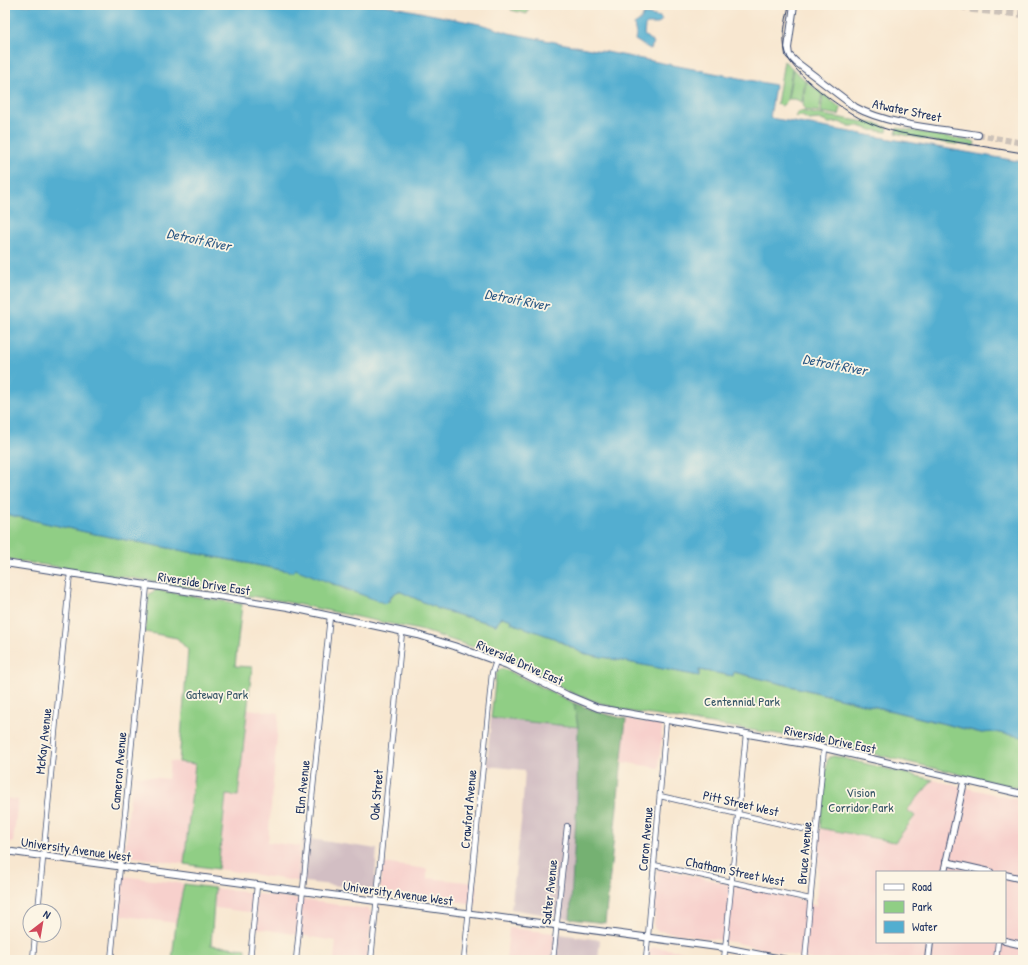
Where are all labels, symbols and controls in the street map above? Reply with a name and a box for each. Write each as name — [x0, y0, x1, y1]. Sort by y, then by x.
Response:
street label: Atwater Street — [871, 94, 944, 126]
water label: Detroit River — [165, 223, 234, 255]
water label: Detroit River — [483, 283, 552, 315]
water label: Detroit River — [801, 348, 870, 380]
street label: Riverside Drive East — [157, 567, 252, 599]
street label: Riverside Drive East — [474, 635, 567, 689]
park label: Gateway Park — [186, 685, 249, 703]
park label: Centennial Park — [704, 692, 780, 710]
street label: McKay Avenue — [31, 707, 55, 775]
street label: Riverside Drive East — [783, 721, 878, 758]
street label: Cameron Avenue — [106, 731, 130, 811]
street label: Elm Avenue — [290, 759, 314, 815]
street label: Oak Street — [365, 768, 387, 821]
street label: Crawford Avenue — [456, 769, 480, 849]
park label: Vision Corridor Park — [828, 783, 894, 816]
street label: Pitt Street West — [701, 786, 781, 821]
street label: Caron Avenue — [633, 806, 657, 872]
street label: Bruce Avenue — [792, 821, 816, 885]
street label: University Avenue West — [20, 832, 133, 866]
street label: Chatham Street West — [684, 852, 787, 890]
street label: Salter Avenue — [537, 859, 561, 925]
legend — [876, 871, 1006, 943]
street label: University Avenue West — [342, 876, 455, 910]
text: Road — [912, 878, 932, 895]
text: Park — [912, 898, 932, 915]
north arrow — [22, 903, 62, 943]
text: N — [41, 907, 53, 922]
text: Water — [912, 918, 938, 935]

